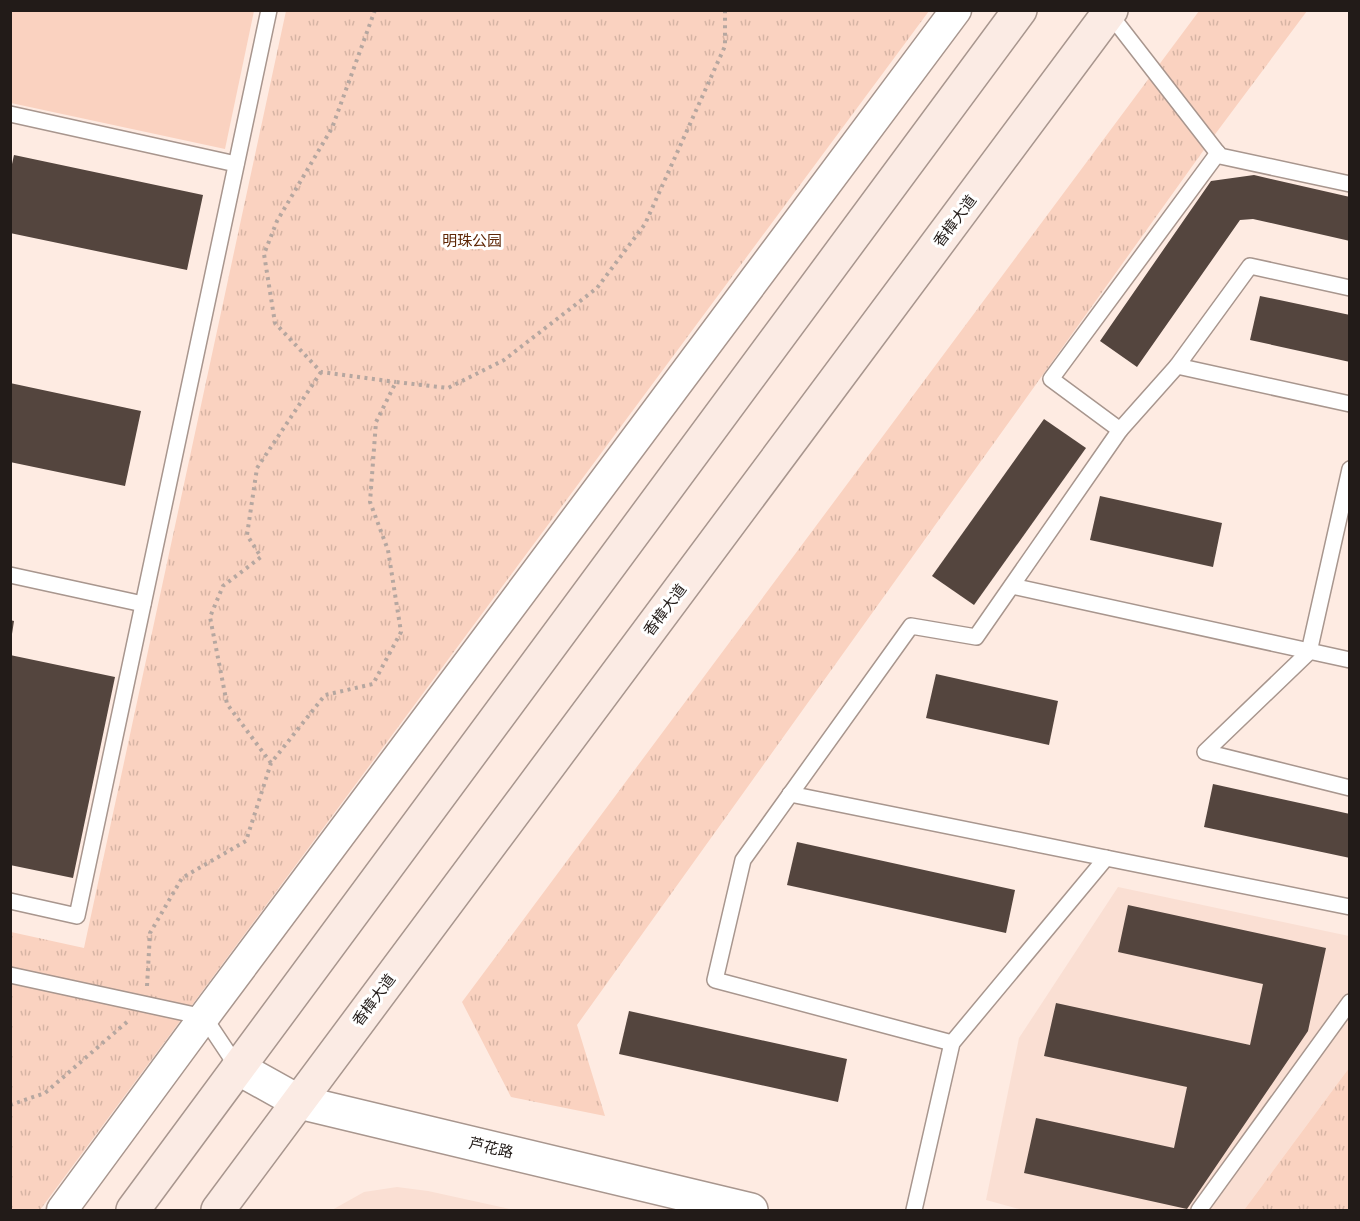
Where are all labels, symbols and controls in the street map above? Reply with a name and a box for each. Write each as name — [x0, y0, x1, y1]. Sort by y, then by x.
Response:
street label: 香樟大道 — [930, 192, 980, 250]
park label: 明珠公园 — [442, 232, 502, 250]
street label: 香樟大道 — [640, 581, 690, 639]
street label: 香樟大道 — [349, 971, 399, 1029]
street label: 芦花路 — [467, 1134, 515, 1162]

